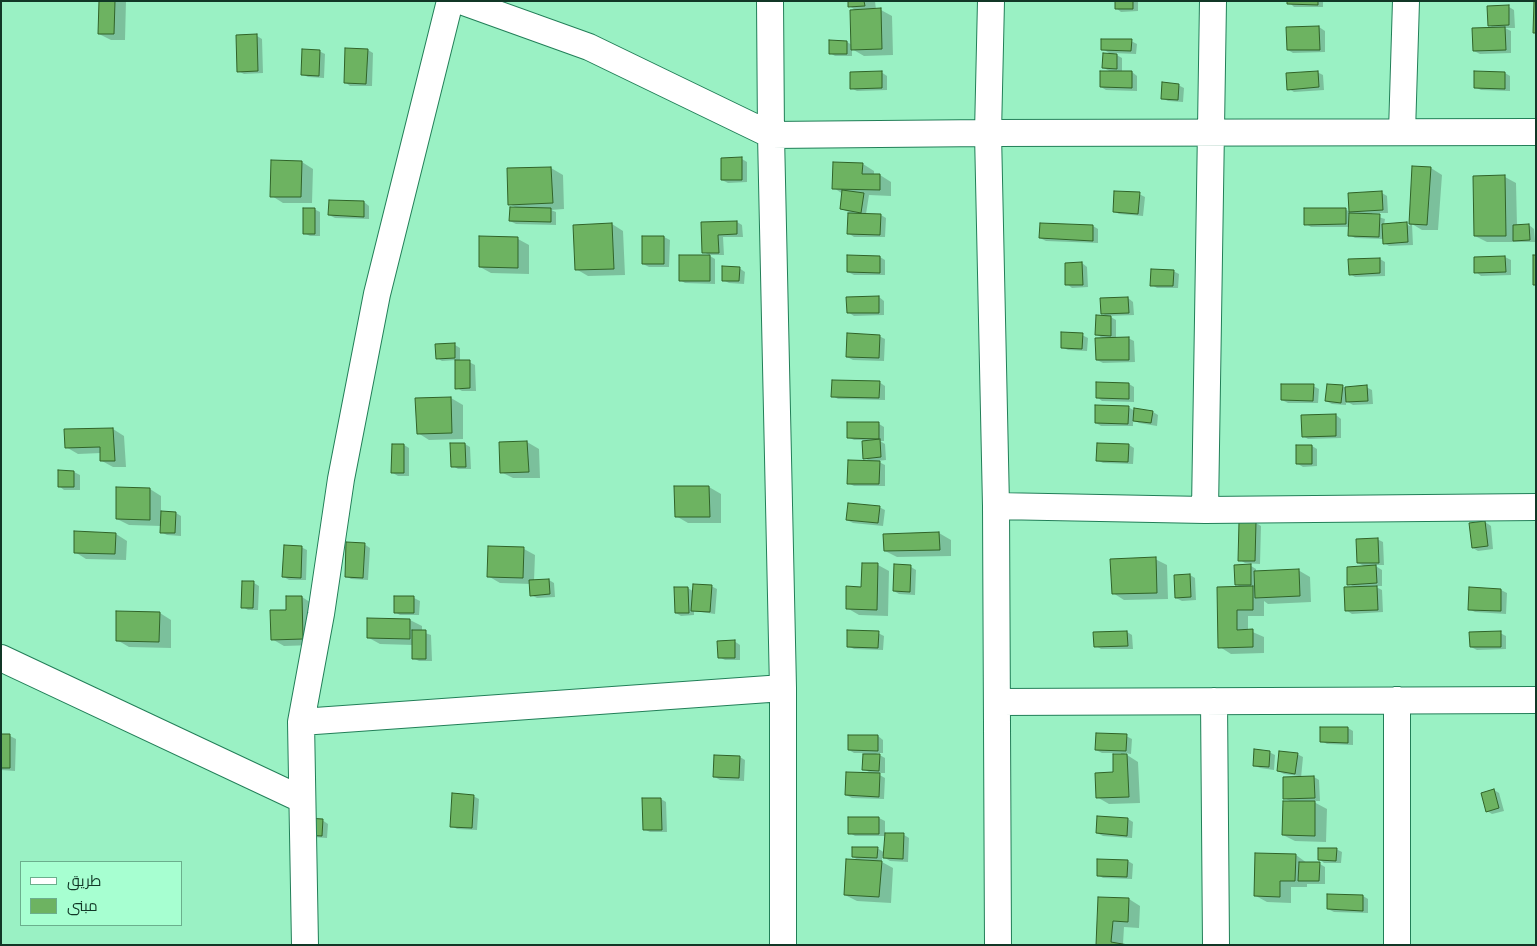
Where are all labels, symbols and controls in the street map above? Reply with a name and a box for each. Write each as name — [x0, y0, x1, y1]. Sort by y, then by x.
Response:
legend — [20, 861, 182, 926]
text: طريق — [67, 871, 101, 890]
text: مبنى — [67, 896, 98, 915]

